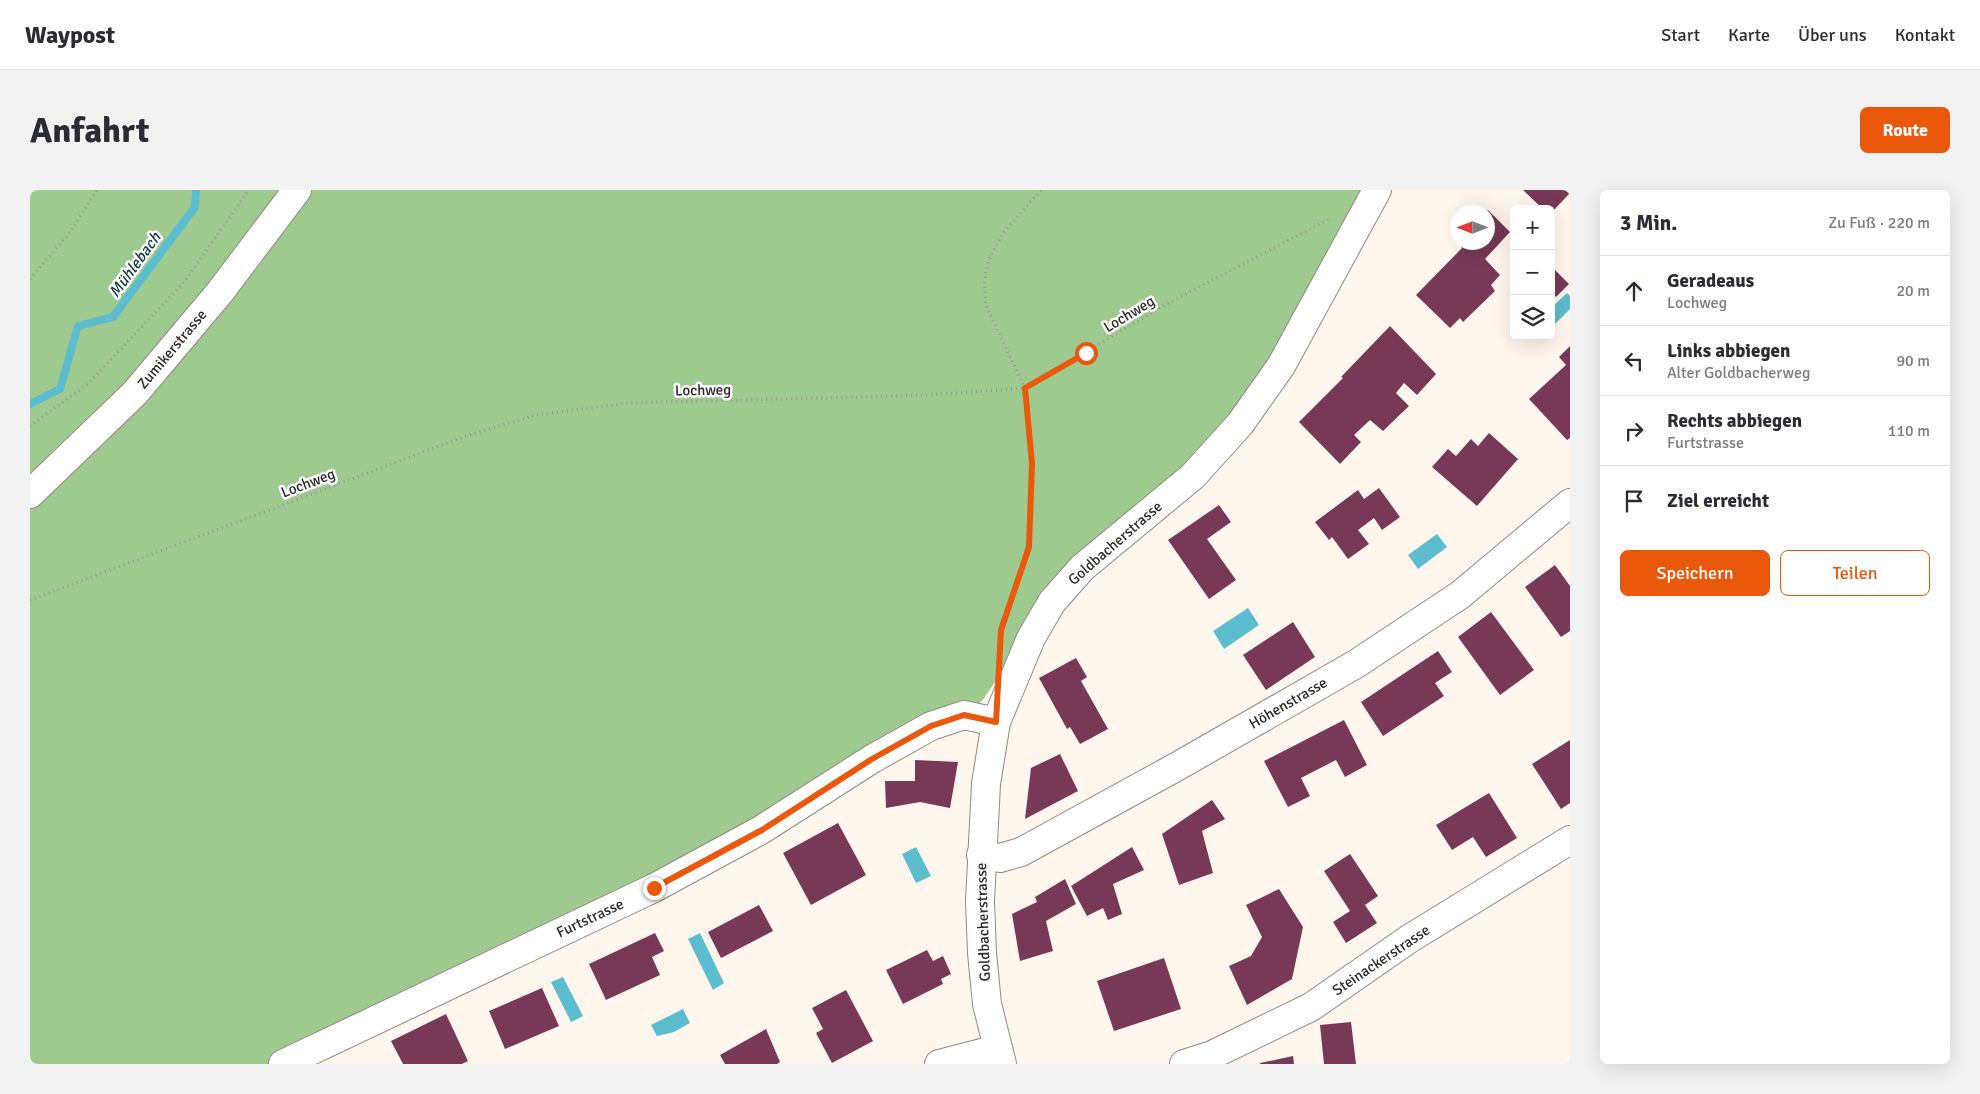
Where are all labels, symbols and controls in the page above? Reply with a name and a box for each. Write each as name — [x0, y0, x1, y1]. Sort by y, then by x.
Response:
text: Waypost — [25, 20, 115, 50]
text: Start — [1661, 24, 1700, 46]
text: Karte — [1728, 24, 1770, 46]
text: Über uns — [1798, 24, 1867, 46]
text: Kontakt — [1895, 24, 1955, 46]
button: Route — [1860, 107, 1950, 153]
text: Anfahrt — [30, 109, 149, 152]
north arrow — [1450, 205, 1495, 250]
map controls — [1510, 205, 1555, 340]
button: + — [1510, 205, 1555, 250]
text: 3 Min. — [1620, 210, 1677, 236]
text: Zu Fuß · 220 m — [1828, 213, 1930, 233]
water label: Mühlebach — [105, 227, 166, 301]
button: − — [1510, 250, 1555, 295]
text: Geradeaus — [1667, 269, 1754, 293]
icon: ahead — [1620, 277, 1648, 305]
text: 20 m — [1896, 281, 1930, 301]
street label: Lochweg — [1100, 292, 1158, 336]
text: Lochweg — [1667, 293, 1727, 313]
button: layers — [1510, 295, 1555, 340]
street label: Zumikerstrasse — [134, 306, 210, 392]
text: Links abbiegen — [1667, 339, 1790, 363]
route start — [1075, 342, 1098, 365]
icon: left — [1620, 347, 1648, 375]
text: 90 m — [1896, 351, 1930, 371]
text: Alter Goldbacherweg — [1667, 363, 1810, 383]
street label: Lochweg — [675, 381, 731, 399]
text: Rechts abbiegen — [1667, 409, 1802, 433]
icon: right — [1620, 417, 1648, 445]
text: 110 m — [1888, 421, 1930, 441]
text: Furtstrasse — [1667, 433, 1744, 453]
street label: Lochweg — [278, 464, 338, 501]
icon: arrive — [1620, 487, 1648, 515]
text: Ziel erreicht — [1667, 489, 1769, 513]
street label: Goldbacherstrasse — [1064, 497, 1166, 589]
button: Speichern — [1620, 550, 1770, 596]
button: Teilen — [1780, 550, 1930, 596]
street label: Höhenstrasse — [1246, 673, 1330, 733]
street label: Goldbacherstrasse — [972, 862, 994, 982]
route end — [643, 877, 666, 900]
street label: Furtstrasse — [553, 895, 627, 941]
street label: Steinackerstrasse — [1329, 921, 1433, 999]

